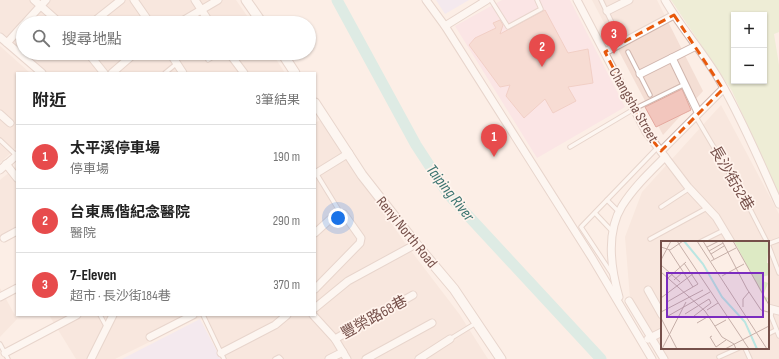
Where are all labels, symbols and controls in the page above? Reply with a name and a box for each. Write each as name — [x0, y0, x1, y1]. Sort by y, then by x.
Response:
map controls — [731, 12, 767, 84]
button: + — [731, 12, 767, 48]
search box — [16, 16, 316, 60]
pin: 3 — [601, 21, 627, 54]
icon: search — [30, 27, 52, 49]
text: 搜尋地點 — [62, 30, 122, 49]
pin: 2 — [529, 34, 555, 67]
button: − — [731, 48, 767, 84]
street label: Changsha Street — [604, 64, 663, 147]
text: 附近 — [32, 91, 66, 111]
text: 3筆結果 — [256, 92, 300, 108]
pin: 1 — [481, 124, 507, 157]
text: 太平溪停車場 — [70, 139, 160, 158]
street label: 長沙街52巷 — [705, 142, 758, 214]
text: 1 — [42, 149, 48, 165]
text: 190 m — [273, 149, 300, 165]
text: 停車場 — [70, 161, 109, 177]
water label: Taiping River — [422, 161, 478, 225]
street label: Renyi North Road — [372, 193, 441, 272]
text: 台東馬偕紀念醫院 — [70, 203, 190, 222]
your location — [328, 208, 348, 228]
text: 2 — [42, 213, 48, 229]
text: 290 m — [273, 213, 300, 229]
text: 醫院 — [70, 225, 96, 241]
inset map — [661, 241, 769, 349]
text: 7-Eleven — [70, 266, 117, 285]
text: 3 — [42, 277, 48, 293]
text: 370 m — [273, 277, 300, 293]
text: 超市 · 長沙街184巷 — [70, 288, 171, 304]
street label: 豐榮路68巷 — [338, 291, 411, 343]

